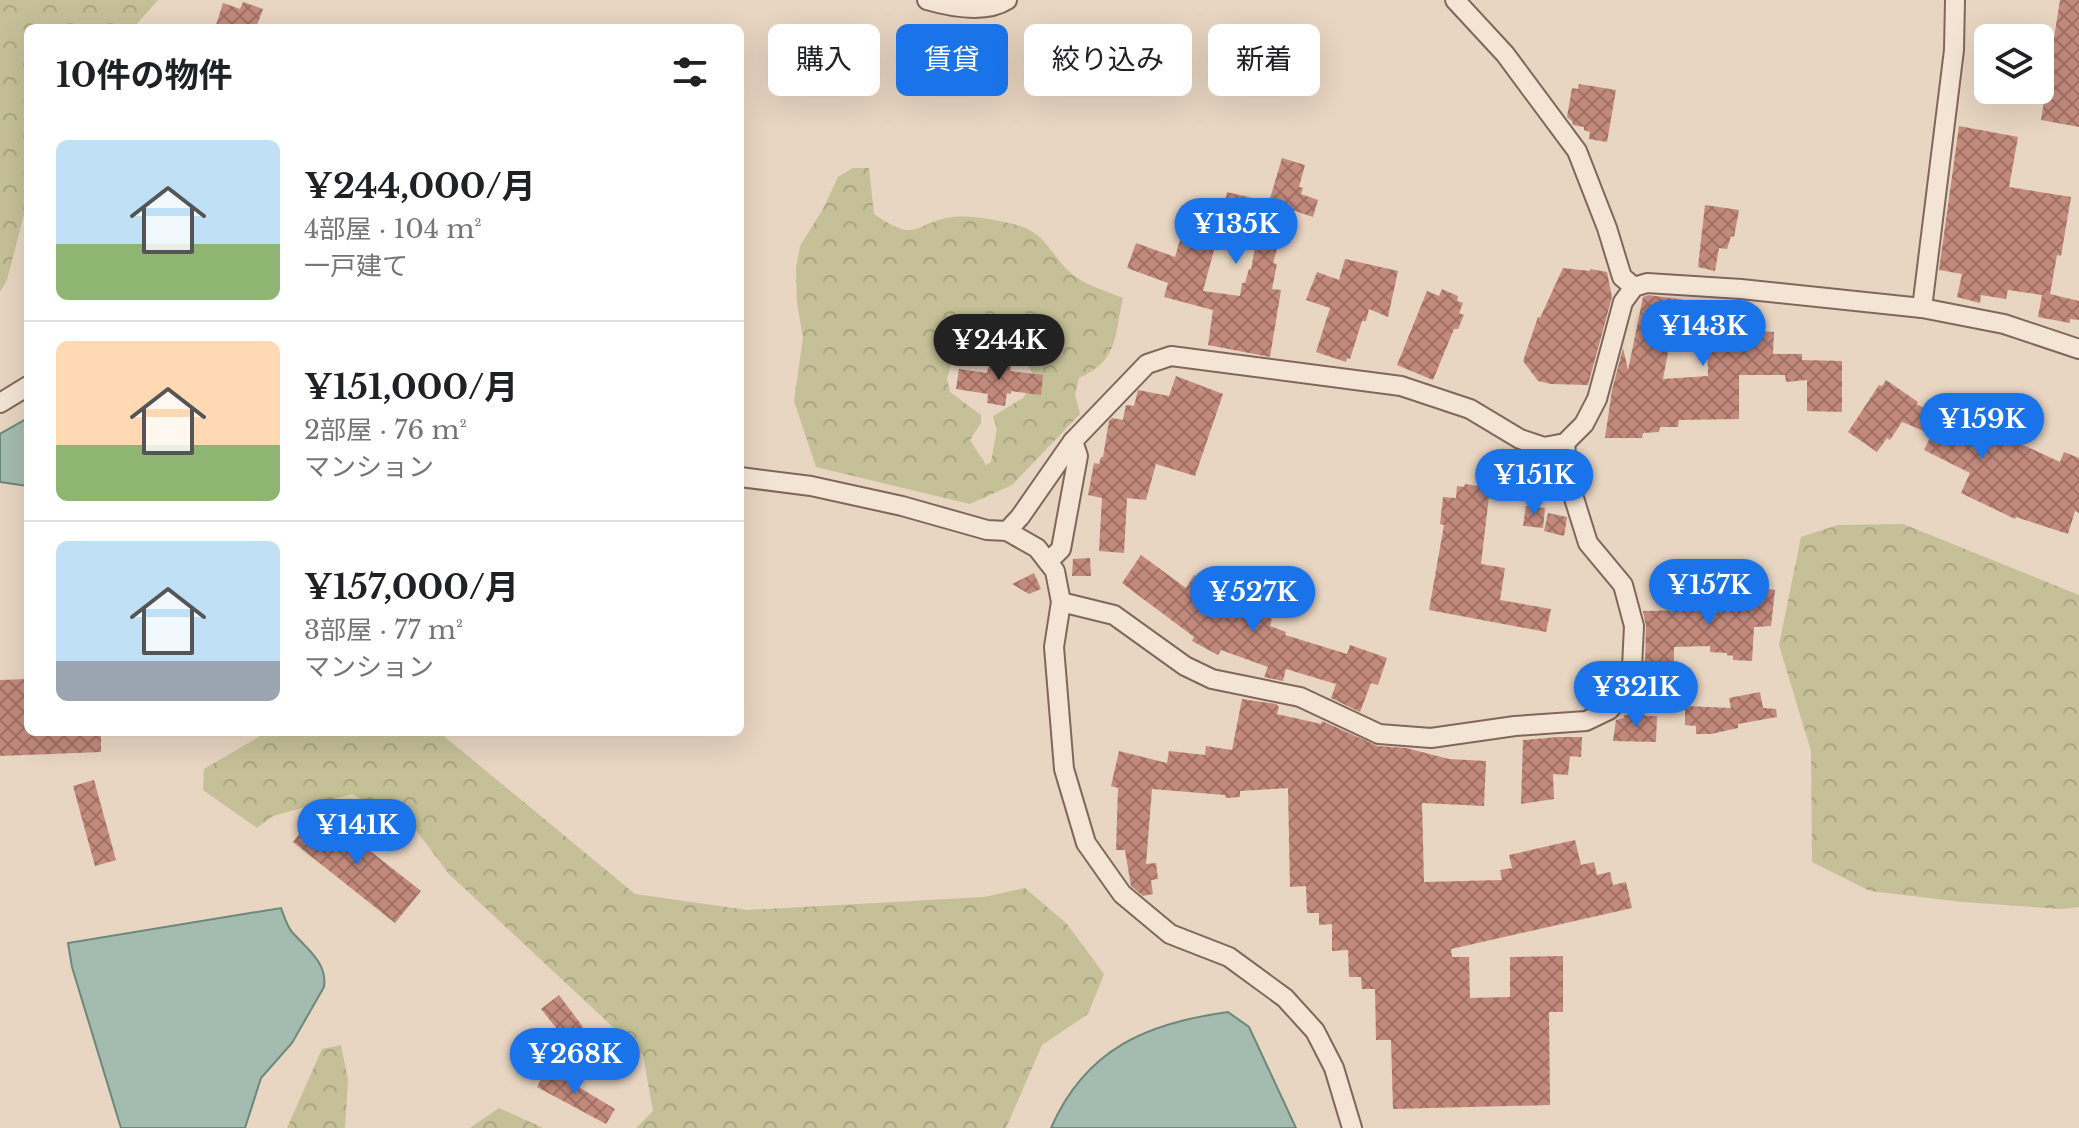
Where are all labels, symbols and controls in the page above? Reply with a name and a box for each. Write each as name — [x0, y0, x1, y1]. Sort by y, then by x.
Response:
chip: 購入 — [768, 24, 880, 96]
chip: 賃貸 — [896, 24, 1008, 96]
chip: 絞り込み — [1024, 24, 1192, 96]
chip: 新着 — [1208, 24, 1320, 96]
map controls — [1974, 24, 2054, 104]
button: layers — [1974, 24, 2054, 104]
icon: filters — [668, 50, 712, 94]
text: 10件の物件 — [56, 54, 233, 96]
text: ¥244,000/月 — [304, 165, 536, 207]
icon: home — [120, 172, 216, 268]
pin: ¥135K — [1180, 198, 1292, 266]
text: ¥135K — [1193, 208, 1279, 240]
text: 4部屋 · 104 m² — [304, 213, 482, 245]
text: 一戸建て — [304, 250, 408, 282]
pin: ¥143K — [1647, 300, 1759, 368]
text: ¥143K — [1659, 310, 1747, 342]
pin: ¥244K — [943, 314, 1055, 382]
text: ¥244K — [952, 324, 1046, 356]
text: ¥151,000/月 — [304, 366, 518, 408]
icon: home — [120, 373, 216, 469]
pin: ¥159K — [1926, 393, 2038, 461]
text: ¥159K — [1938, 403, 2026, 435]
text: 2部屋 · 76 m² — [304, 414, 467, 446]
pin: ¥151K — [1478, 449, 1590, 517]
text: マンション — [304, 451, 434, 483]
text: ¥151K — [1493, 459, 1575, 491]
pin: ¥157K — [1653, 559, 1765, 627]
text: ¥157,000/月 — [304, 566, 519, 608]
pin: ¥527K — [1197, 566, 1309, 634]
text: ¥157K — [1667, 569, 1751, 601]
icon: home — [120, 573, 216, 669]
text: ¥527K — [1208, 576, 1298, 608]
text: 3部屋 · 77 m² — [304, 614, 463, 646]
text: マンション — [304, 651, 434, 683]
pin: ¥321K — [1580, 661, 1692, 729]
text: ¥321K — [1592, 671, 1680, 703]
pin: ¥141K — [301, 799, 413, 867]
text: ¥141K — [315, 809, 399, 841]
pin: ¥268K — [519, 1028, 631, 1096]
text: ¥268K — [528, 1038, 622, 1070]

